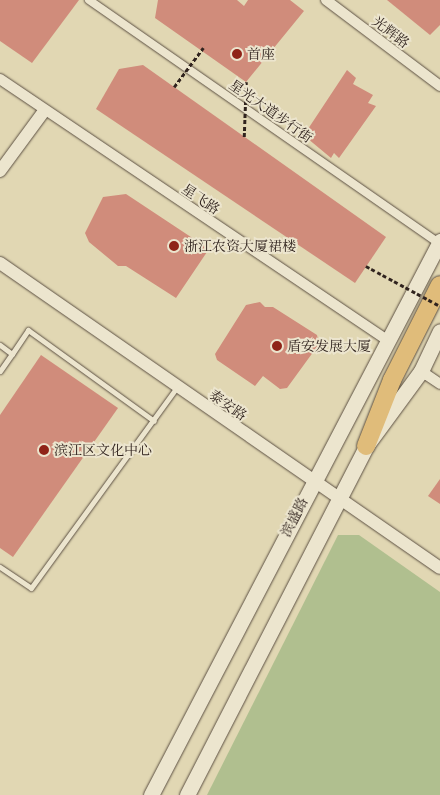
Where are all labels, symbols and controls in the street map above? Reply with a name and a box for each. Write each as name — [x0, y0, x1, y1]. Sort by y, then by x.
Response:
street label: 光辉路 — [369, 13, 413, 51]
place label: 首座 — [247, 46, 275, 62]
marker: 首座 — [231, 48, 243, 60]
street label: 星光大道步行街 — [226, 76, 316, 146]
street label: 星飞路 — [179, 180, 223, 218]
place label: 浙江农资大厦裙楼 — [184, 238, 296, 254]
marker: 浙江农资大厦裙楼 — [168, 240, 180, 252]
place label: 盾安发展大厦 — [287, 338, 371, 354]
marker: 盾安发展大厦 — [271, 340, 283, 352]
street label: 泰安路 — [206, 386, 250, 424]
place label: 滨江区文化中心 — [54, 442, 152, 458]
marker: 滨江区文化中心 — [38, 444, 50, 456]
street label: 滨盛路 — [277, 494, 311, 540]

